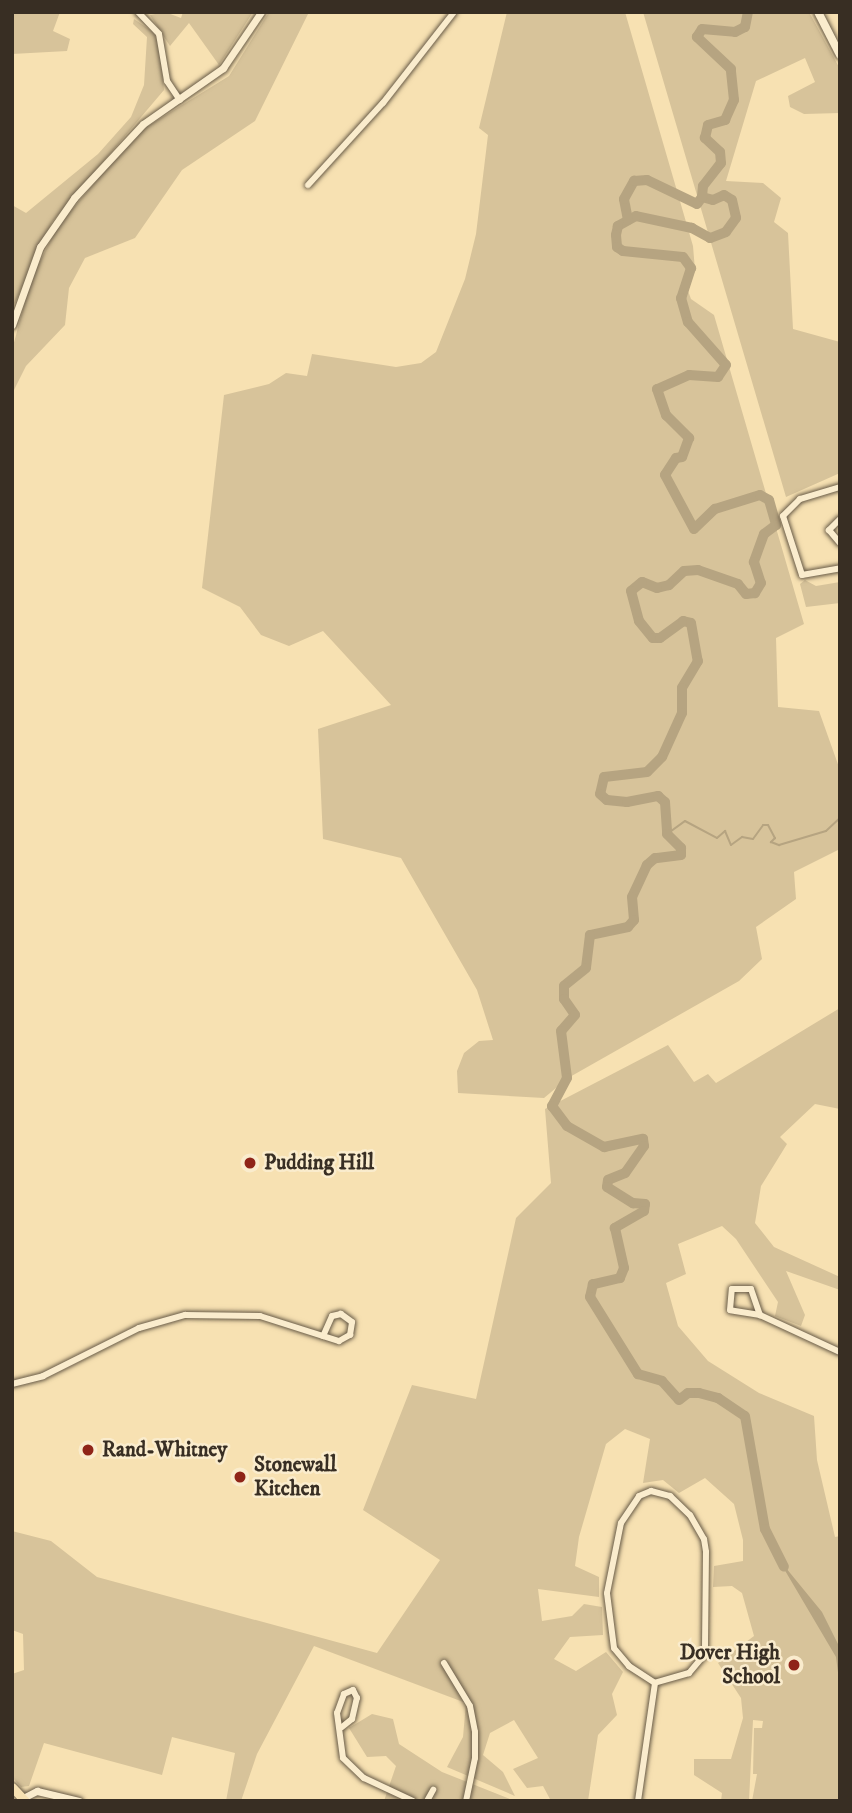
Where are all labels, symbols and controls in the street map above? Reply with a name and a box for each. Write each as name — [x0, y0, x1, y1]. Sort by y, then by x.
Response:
place label: Pudding Hill — [264, 1150, 374, 1176]
marker: Pudding Hill — [242, 1155, 258, 1171]
place label: Rand-Whitney — [102, 1437, 227, 1463]
marker: Rand-Whitney — [80, 1442, 96, 1458]
place label: Stonewall Kitchen — [254, 1452, 336, 1502]
marker: Stonewall Kitchen — [232, 1469, 248, 1485]
place label: Dover High School — [680, 1640, 780, 1690]
marker: Dover High School — [786, 1657, 802, 1673]

